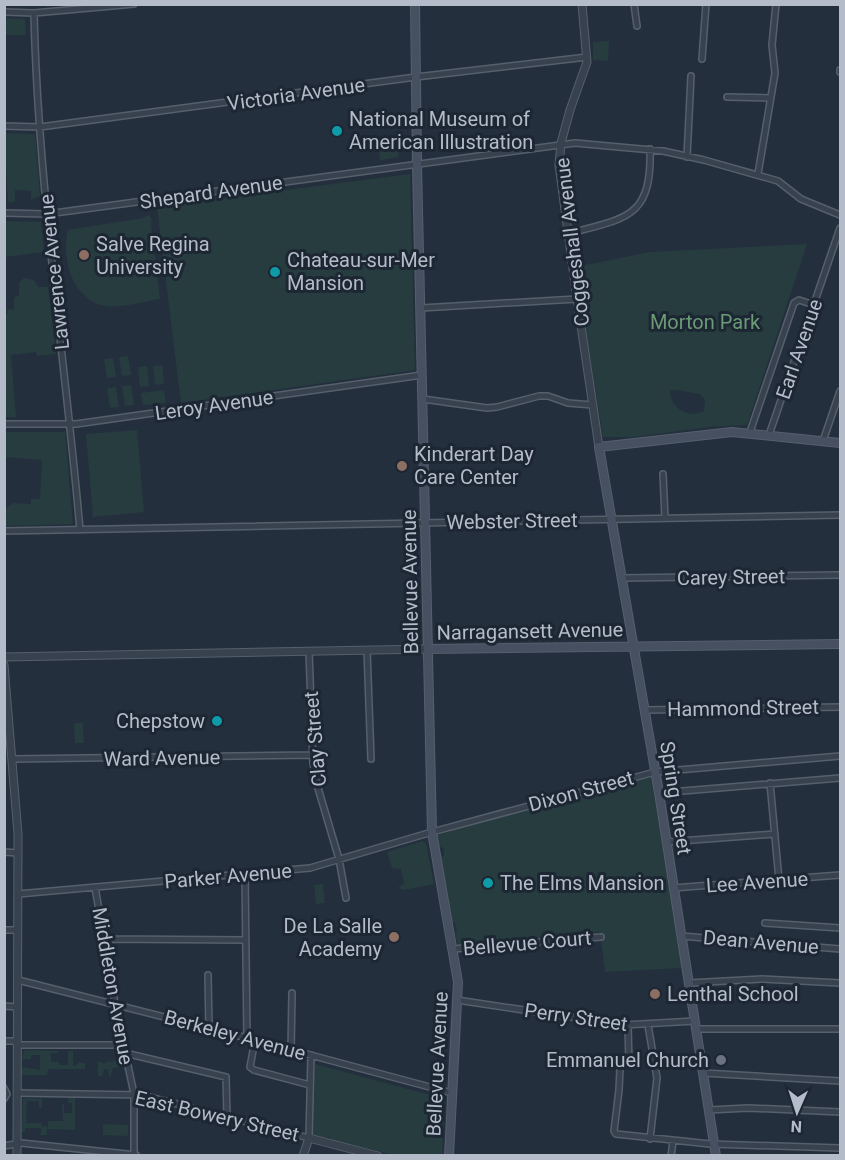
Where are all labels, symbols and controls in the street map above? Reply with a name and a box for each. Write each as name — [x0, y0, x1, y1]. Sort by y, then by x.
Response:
street label: Victoria Avenue — [226, 72, 366, 116]
place label: National Museum of American Illustration — [349, 107, 533, 154]
marker: National Museum of American Illustration — [330, 124, 344, 138]
street label: Coggeshall Avenue — [550, 156, 594, 328]
street label: Shepard Avenue — [138, 170, 284, 214]
street label: Lawrence Avenue — [34, 193, 74, 351]
place label: Salve Regina University — [96, 232, 210, 279]
marker: Salve Regina University — [77, 248, 91, 262]
place label: Chateau-sur-Mer Mansion — [287, 248, 435, 295]
marker: Chateau-sur-Mer Mansion — [268, 265, 282, 279]
street label: Earl Avenue — [771, 296, 827, 402]
park label: Morton Park — [650, 310, 761, 334]
street label: Leroy Avenue — [153, 385, 275, 425]
place label: Kinderart Day Care Center — [414, 442, 534, 489]
marker: Kinderart Day Care Center — [395, 459, 409, 473]
street label: Webster Street — [446, 508, 578, 534]
street label: Bellevue Avenue — [397, 509, 423, 655]
street label: Carey Street — [677, 564, 785, 590]
street label: Narragansett Avenue — [436, 617, 624, 645]
street label: Clay Street — [299, 690, 331, 788]
street label: Hammond Street — [667, 695, 819, 721]
place label: Chepstow — [116, 709, 205, 733]
marker: Chepstow — [210, 714, 224, 728]
street label: Spring Street — [655, 739, 697, 857]
street label: Ward Avenue — [104, 745, 220, 771]
street label: Dixon Street — [526, 765, 636, 817]
street label: Parker Avenue — [163, 858, 293, 894]
street label: Lee Avenue — [705, 866, 809, 898]
place label: The Elms Mansion — [500, 871, 665, 895]
marker: The Elms Mansion — [481, 876, 495, 890]
street label: Middleton Avenue — [87, 905, 139, 1067]
place label: De La Salle Academy — [284, 914, 383, 961]
street label: Bellevue Court — [462, 925, 592, 961]
street label: Dean Avenue — [702, 925, 820, 959]
marker: De La Salle Academy — [387, 930, 401, 944]
place label: Lenthal School — [667, 982, 799, 1006]
marker: Lenthal School — [648, 987, 662, 1001]
street label: Bellevue Avenue — [421, 991, 453, 1137]
street label: Perry Street — [523, 998, 629, 1036]
street label: Berkeley Avenue — [162, 1005, 308, 1065]
place label: Emmanuel Church — [546, 1048, 709, 1072]
marker: Emmanuel Church — [714, 1053, 728, 1067]
north arrow — [767, 1082, 827, 1142]
street label: East Bowery Street — [133, 1085, 301, 1147]
text: N — [790, 1117, 802, 1136]

